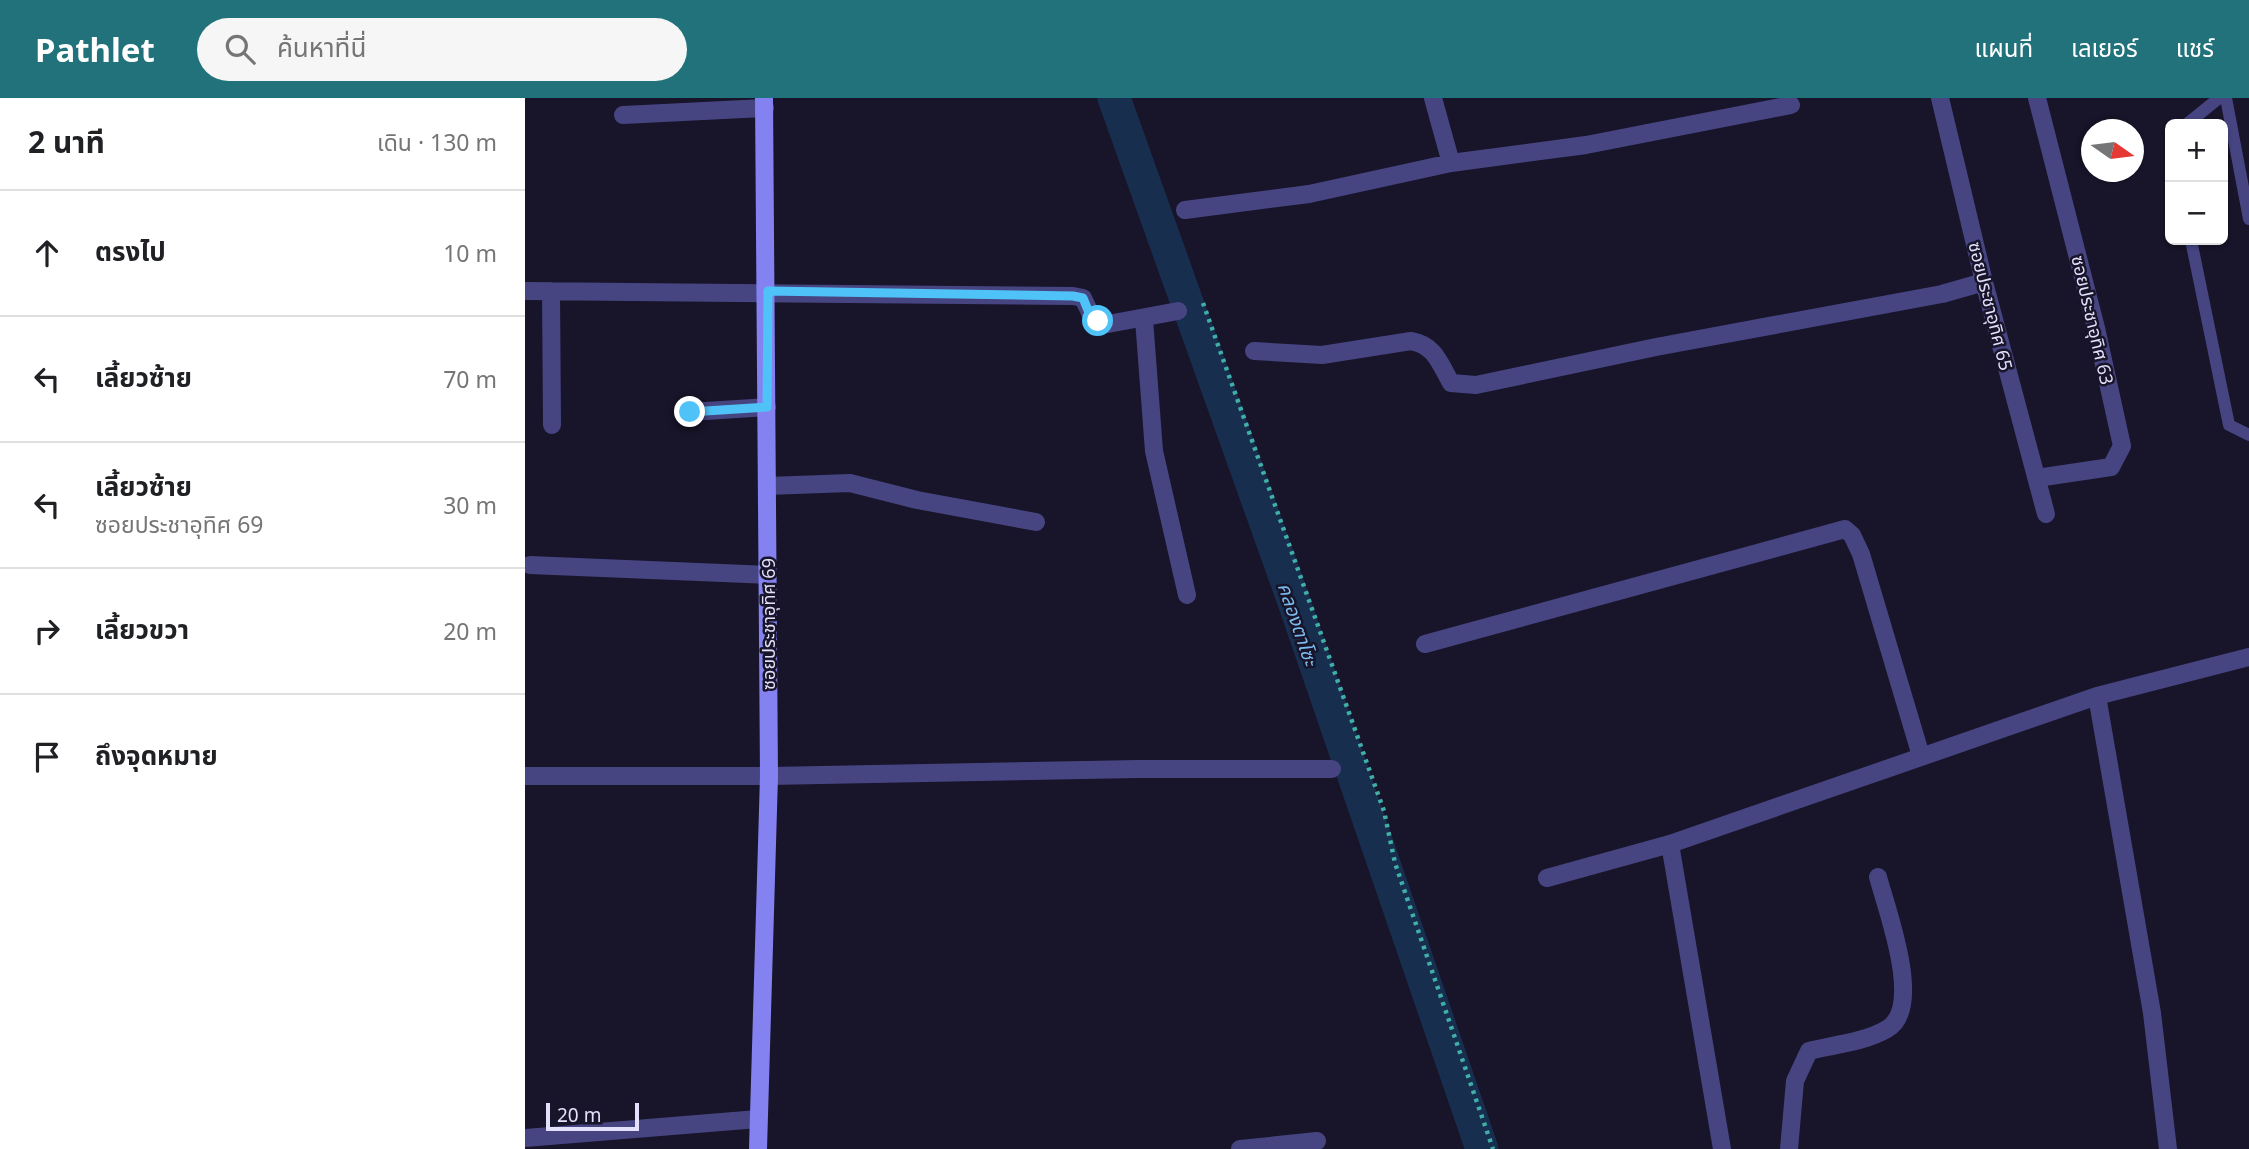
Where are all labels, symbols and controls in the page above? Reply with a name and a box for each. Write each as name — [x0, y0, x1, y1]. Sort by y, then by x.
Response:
search box — [197, 18, 687, 81]
text: Pathlet — [35, 27, 155, 72]
text: ค้นหาที่นี่ — [277, 29, 366, 65]
icon: search — [221, 30, 259, 68]
text: แผนที่ — [1975, 31, 2033, 64]
text: เลเยอร์ — [2071, 31, 2138, 64]
text: แชร์ — [2176, 31, 2214, 64]
north arrow — [2081, 119, 2144, 182]
map controls — [2165, 119, 2228, 245]
button: + — [2165, 119, 2228, 182]
text: 2 นาที — [28, 121, 105, 162]
text: เดิน · 130 m — [377, 126, 497, 158]
button: − — [2165, 182, 2228, 245]
text: ตรงไป — [95, 233, 166, 269]
icon: ahead — [28, 234, 66, 272]
text: 10 m — [443, 237, 497, 269]
street label: ซอยประชาอุทิศ 65 — [1963, 239, 2019, 373]
street label: ซอยประชาอุทิศ 63 — [2066, 253, 2120, 387]
route start — [1082, 305, 1113, 336]
text: เลี้ยวซ้าย — [95, 359, 192, 395]
icon: left — [28, 360, 66, 398]
text: 70 m — [443, 363, 497, 395]
route end — [674, 396, 705, 427]
text: เลี้ยวซ้าย — [95, 468, 192, 504]
icon: left — [28, 486, 66, 524]
text: 30 m — [443, 489, 497, 521]
text: ซอยประชาอุทิศ 69 — [95, 508, 264, 540]
street label: ซอยประชาอุทิศ 69 — [756, 558, 780, 690]
water label: คลองตาโซะ — [1272, 579, 1325, 670]
text: เลี้ยวขวา — [95, 611, 189, 647]
icon: right — [28, 612, 66, 650]
text: 20 m — [443, 615, 497, 647]
text: ถึงจุดหมาย — [95, 737, 218, 773]
icon: arrive — [28, 738, 66, 776]
scale bar — [546, 1100, 639, 1132]
text: 20 m — [557, 1102, 601, 1128]

